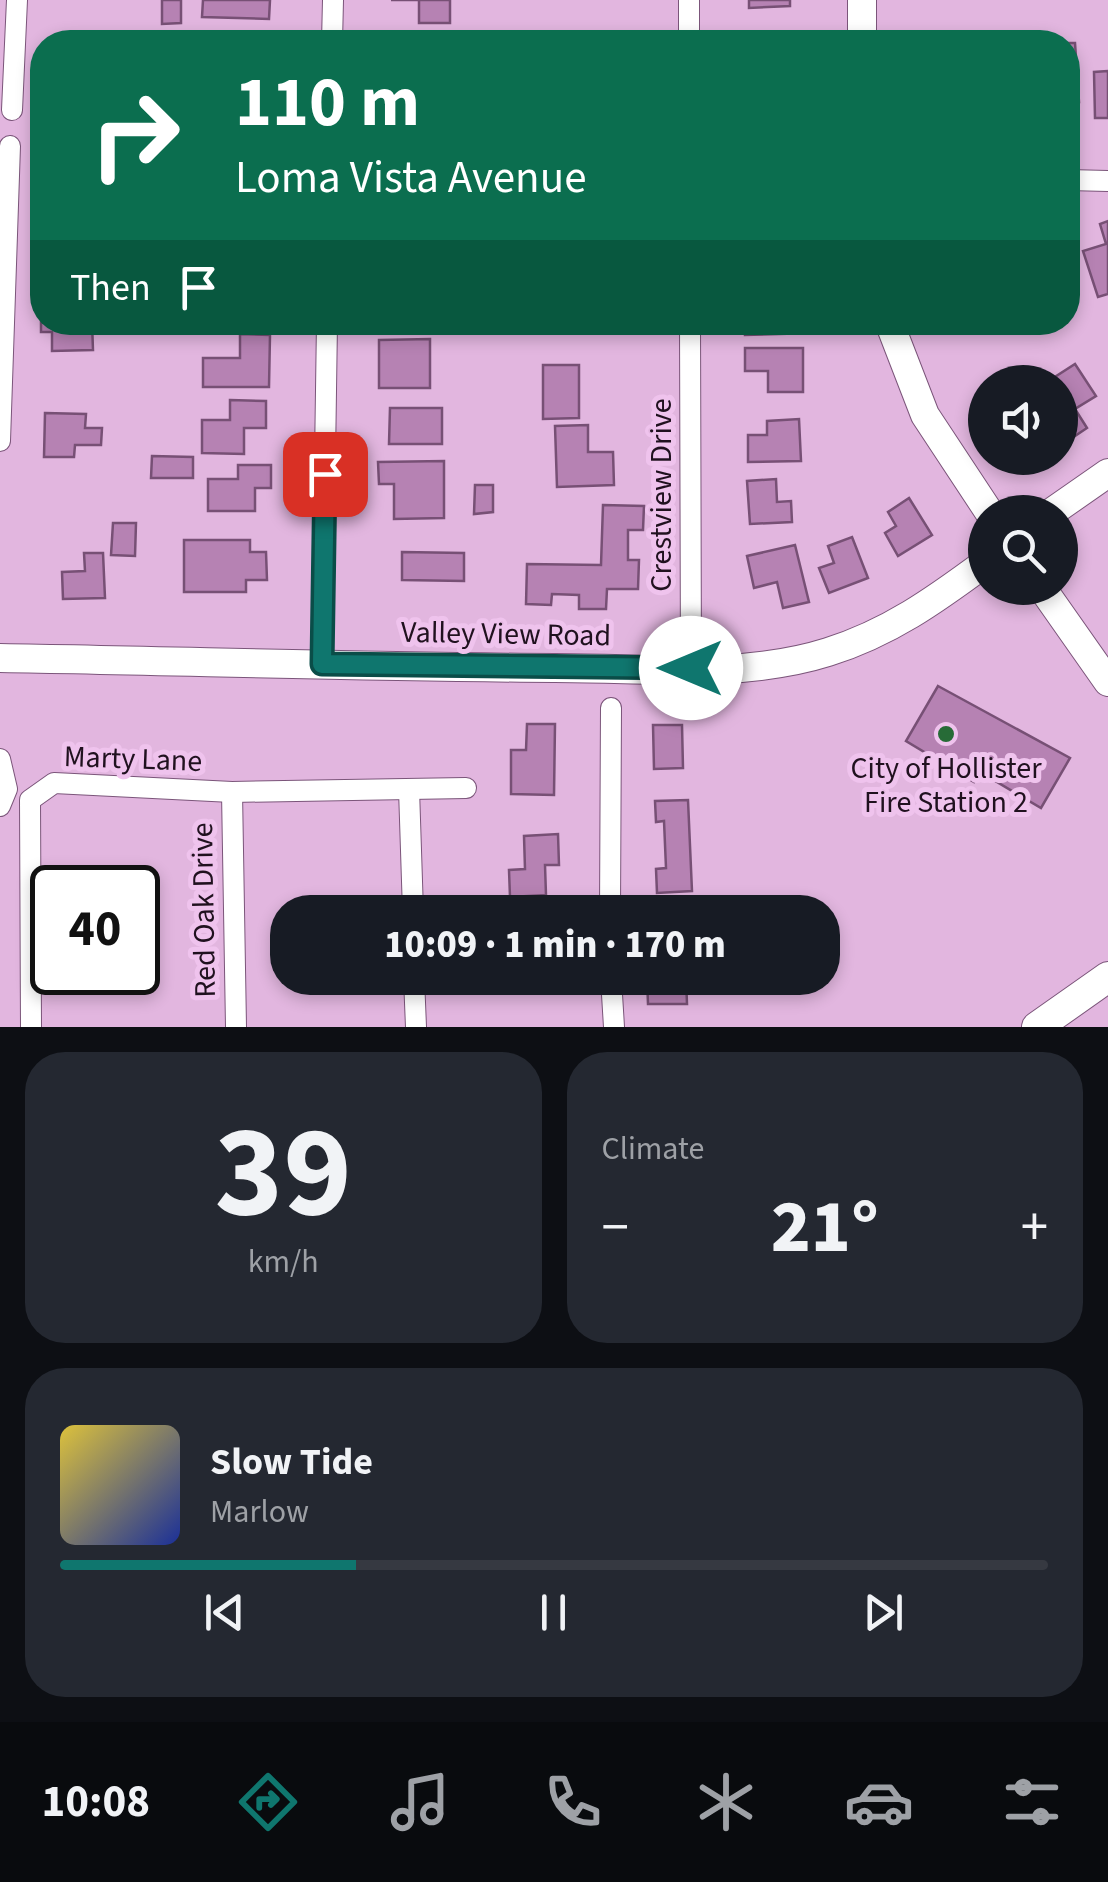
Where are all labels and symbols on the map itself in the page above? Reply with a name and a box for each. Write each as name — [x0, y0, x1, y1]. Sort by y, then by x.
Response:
street label: Crestview Drive — [640, 398, 683, 592]
pin — [283, 432, 368, 517]
street label: Valley View Road — [401, 611, 611, 657]
position arrow — [639, 616, 743, 720]
marker: City of Hollister Fire Station 2 — [935, 723, 957, 745]
street label: Marty Lane — [63, 735, 203, 783]
place label: City of Hollister Fire Station 2 — [850, 747, 1042, 824]
street label: Red Oak Drive — [181, 822, 227, 998]
speed limit sign: 40 — [30, 865, 160, 995]

